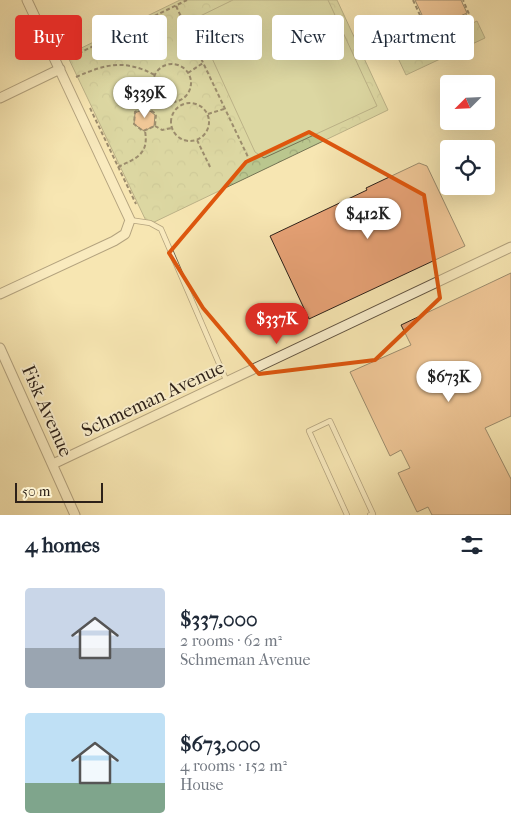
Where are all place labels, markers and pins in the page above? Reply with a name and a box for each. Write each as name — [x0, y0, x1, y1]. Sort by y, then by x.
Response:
pin: $339K — [110, 76, 180, 119]
pin: $412K — [333, 198, 403, 240]
pin: $337K — [242, 302, 312, 345]
pin: $673K — [414, 360, 484, 403]

